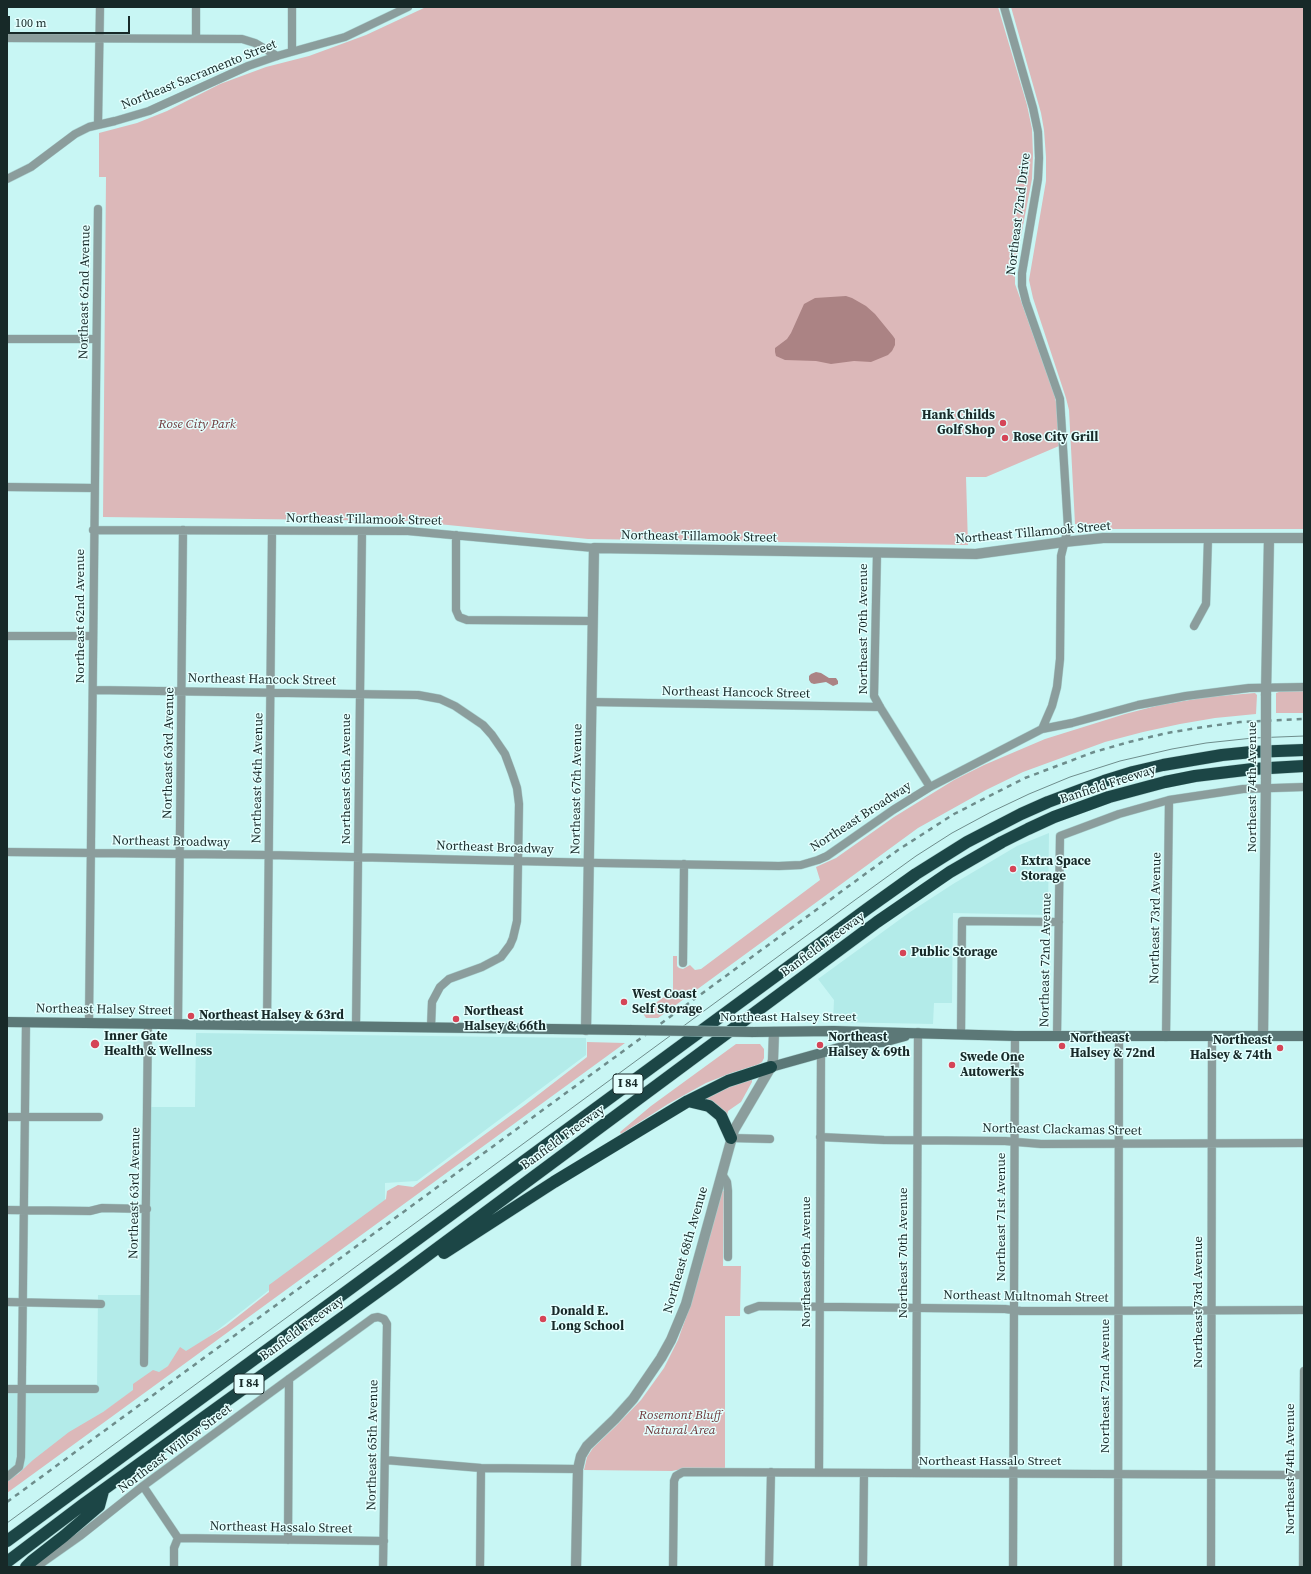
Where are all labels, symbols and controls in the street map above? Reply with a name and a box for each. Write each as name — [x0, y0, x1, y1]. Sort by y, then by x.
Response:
scale bar — [10, 8, 132, 34]
text: 100 m — [15, 15, 47, 31]
street label: Northeast Sacramento Street — [119, 37, 279, 113]
street label: Northeast 72nd Drive — [1004, 152, 1034, 276]
street label: Northeast 62nd Avenue — [76, 225, 94, 359]
place label: Hank Childs Golf Shop — [922, 408, 995, 439]
park label: Rose City Park — [158, 417, 236, 433]
marker: Hank Childs Golf Shop — [998, 418, 1008, 428]
place label: Rose City Grill — [1013, 430, 1098, 446]
marker: Rose City Grill — [1000, 433, 1010, 443]
street label: Northeast Tillamook Street — [286, 511, 442, 529]
street label: Northeast Tillamook Street — [955, 518, 1111, 548]
street label: Northeast Tillamook Street — [621, 528, 777, 546]
street label: Northeast 62nd Avenue — [73, 549, 89, 683]
street label: Northeast 70th Avenue — [856, 563, 872, 695]
street label: Northeast Hancock Street — [188, 671, 336, 689]
street label: Northeast Hancock Street — [662, 684, 810, 702]
street label: Northeast 63rd Avenue — [160, 687, 178, 819]
street label: Northeast 64th Avenue — [249, 712, 267, 844]
street label: Northeast 65th Avenue — [339, 713, 355, 845]
street label: Northeast 74th Avenue — [1245, 721, 1261, 853]
street label: Northeast 67th Avenue — [568, 723, 586, 855]
street label: Banfield Freeway — [1058, 762, 1158, 808]
street label: Northeast Broadway — [807, 778, 915, 856]
street label: Northeast Broadway — [112, 833, 230, 851]
street label: Northeast Broadway — [436, 838, 554, 858]
street label: Northeast 73rd Avenue — [1147, 852, 1165, 984]
place label: Extra Space Storage — [1021, 854, 1091, 885]
marker: Extra Space Storage — [1008, 864, 1018, 874]
street label: Northeast 72nd Avenue — [1037, 893, 1055, 1027]
street label: Banfield Freeway — [778, 909, 868, 981]
place label: Public Storage — [911, 945, 998, 961]
marker: Public Storage — [898, 948, 908, 958]
place label: West Coast Self Storage — [632, 987, 702, 1018]
marker: West Coast Self Storage — [619, 997, 629, 1007]
street label: Northeast Halsey Street — [36, 1001, 172, 1019]
place label: Northeast Halsey & 66th — [464, 1004, 546, 1035]
place label: Northeast Halsey & 63rd — [199, 1008, 344, 1024]
street label: Northeast Halsey Street — [720, 1010, 856, 1026]
marker: Northeast Halsey & 63rd — [186, 1011, 196, 1021]
marker: Northeast Halsey & 66th — [451, 1014, 461, 1024]
place label: Inner Gate Health & Wellness — [104, 1029, 212, 1060]
place label: Northeast Halsey & 69th — [828, 1030, 910, 1061]
place label: Northeast Halsey & 72nd — [1070, 1031, 1155, 1062]
place label: Northeast Halsey & 74th — [1190, 1033, 1272, 1064]
marker: Inner Gate Health & Wellness — [89, 1038, 101, 1050]
marker: Northeast Halsey & 69th — [815, 1040, 825, 1050]
marker: Northeast Halsey & 72nd — [1057, 1041, 1067, 1051]
marker: Northeast Halsey & 74th — [1275, 1043, 1285, 1053]
place label: Swede One Autowerks — [960, 1050, 1025, 1081]
marker: Swede One Autowerks — [947, 1060, 957, 1070]
road number: I 84 — [613, 1074, 643, 1094]
street label: Banfield Freeway — [518, 1102, 608, 1174]
street label: Northeast Clackamas Street — [982, 1121, 1142, 1139]
street label: Northeast 63rd Avenue — [126, 1127, 144, 1259]
street label: Northeast 71st Avenue — [994, 1153, 1010, 1281]
street label: Northeast 68th Avenue — [660, 1185, 712, 1315]
street label: Northeast 70th Avenue — [896, 1187, 912, 1319]
street label: Northeast 69th Avenue — [799, 1196, 815, 1328]
street label: Northeast 73rd Avenue — [1191, 1236, 1207, 1368]
street label: Northeast Multnomah Street — [943, 1288, 1109, 1306]
street label: Banfield Freeway — [257, 1293, 347, 1365]
place label: Donald E. Long School — [551, 1304, 624, 1335]
marker: Donald E. Long School — [538, 1314, 548, 1324]
street label: Northeast 72nd Avenue — [1098, 1319, 1114, 1453]
road number: I 84 — [234, 1374, 264, 1394]
street label: Northeast 65th Avenue — [364, 1379, 382, 1511]
street label: Northeast Willow Street — [115, 1401, 235, 1497]
street label: Northeast 74th Avenue — [1283, 1403, 1299, 1535]
park label: Rosemont Bluff Natural Area — [639, 1408, 721, 1439]
street label: Northeast Hassalo Street — [919, 1454, 1061, 1470]
street label: Northeast Hassalo Street — [210, 1519, 352, 1537]

